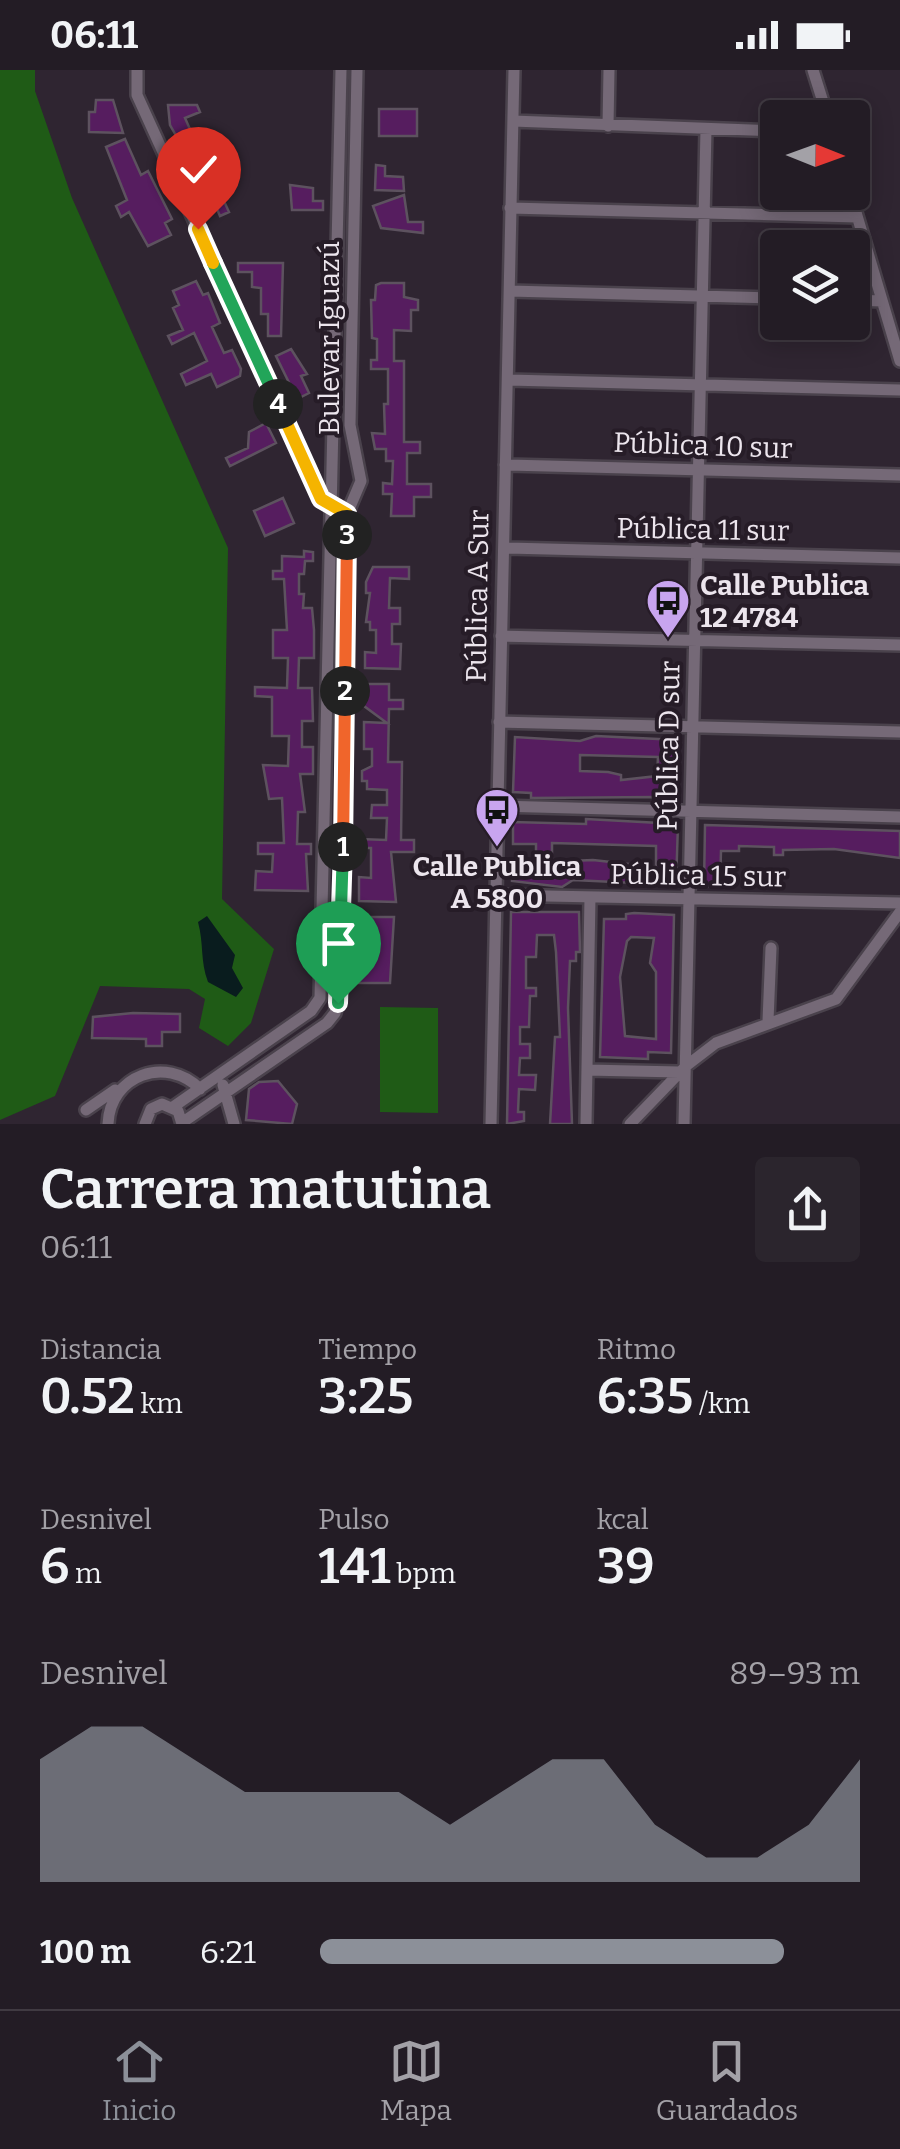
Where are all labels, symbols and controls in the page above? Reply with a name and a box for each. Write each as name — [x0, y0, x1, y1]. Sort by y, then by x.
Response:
text: 06:11 — [50, 12, 138, 58]
north arrow — [760, 100, 870, 210]
map controls — [760, 100, 870, 340]
pin — [156, 127, 241, 230]
icon: check — [171, 142, 226, 197]
button: layers — [760, 230, 870, 340]
street label: Bulevar Iguazú — [313, 241, 346, 435]
pin: 4 — [253, 379, 303, 429]
text: 4 — [269, 387, 287, 420]
street label: Pública 10 sur — [613, 426, 793, 465]
street label: Pública A Sur — [459, 509, 496, 683]
pin: 3 — [322, 510, 372, 560]
street label: Pública 11 sur — [616, 511, 790, 548]
text: 3 — [339, 518, 355, 551]
place label: Calle Publica 12 4784 — [700, 569, 869, 634]
bus stop icon: Calle Publica 12 4784 — [645, 578, 691, 639]
street label: Pública D sur — [651, 661, 686, 831]
pin: 2 — [320, 666, 370, 716]
text: 2 — [337, 674, 353, 707]
bus stop icon: Calle Publica A 5800 — [474, 787, 520, 848]
pin: 1 — [318, 822, 368, 872]
text: 1 — [337, 830, 349, 863]
place label: Calle Publica A 5800 — [412, 850, 582, 915]
street label: Pública 15 sur — [610, 857, 786, 894]
pin — [296, 901, 381, 1004]
icon: arrive — [311, 916, 366, 971]
text: Carrera matutina — [40, 1157, 491, 1223]
button: share — [755, 1157, 860, 1262]
text: 06:11 — [40, 1228, 112, 1266]
text: Distancia — [40, 1333, 162, 1366]
text: Tiempo — [318, 1333, 417, 1366]
text: Ritmo — [597, 1333, 676, 1366]
text: 0.52 — [40, 1366, 135, 1426]
text: 3:25 — [318, 1366, 413, 1426]
text: 6:35 — [597, 1366, 693, 1426]
text: km — [135, 1387, 183, 1420]
text: /km — [693, 1387, 750, 1420]
text: Desnivel — [40, 1503, 152, 1536]
text: Pulso — [318, 1503, 390, 1536]
text: kcal — [597, 1503, 649, 1536]
text: 6 — [40, 1536, 70, 1596]
text: 141 — [318, 1536, 391, 1596]
text: 39 — [597, 1536, 655, 1596]
text: m — [70, 1557, 102, 1590]
text: bpm — [391, 1557, 456, 1590]
text: Desnivel — [40, 1654, 168, 1692]
text: 89–93 m — [729, 1654, 860, 1692]
text: 100 m — [40, 1933, 131, 1971]
text: 6:21 — [200, 1933, 256, 1971]
tab: Inicio — [102, 2034, 176, 2127]
tab: Mapa — [380, 2034, 452, 2127]
tab: Guardados — [656, 2034, 798, 2127]

